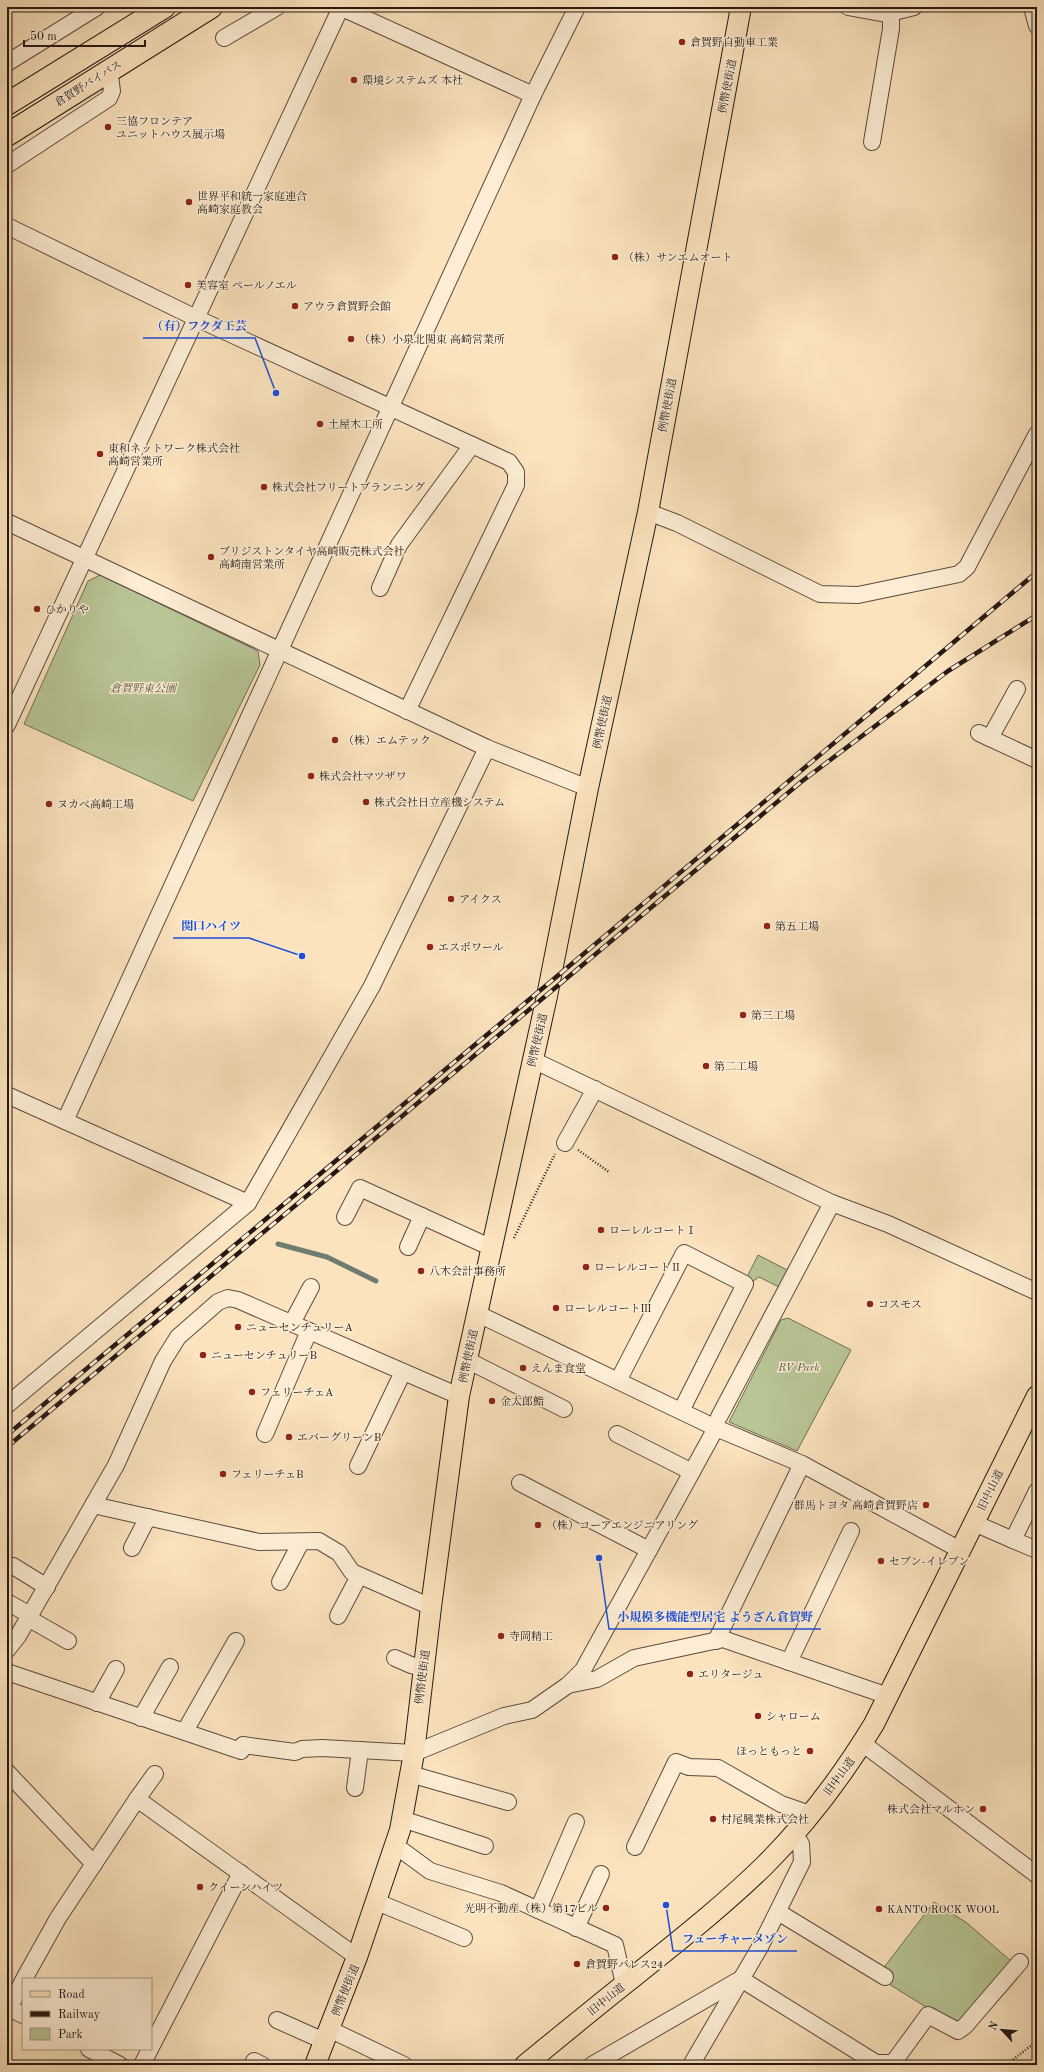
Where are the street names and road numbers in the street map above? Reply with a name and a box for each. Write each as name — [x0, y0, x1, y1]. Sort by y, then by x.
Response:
street label: 倉賀野バイパス — [52, 58, 124, 109]
street label: 例幣使街道 — [716, 58, 739, 114]
street label: 例幣使街道 — [656, 377, 679, 433]
street label: 例幣使街道 — [590, 694, 615, 750]
street label: 例幣使街道 — [525, 1012, 550, 1068]
street label: 例幣使街道 — [456, 1328, 481, 1384]
street label: 旧中山道 — [975, 1468, 1006, 1513]
street label: 例幣使街道 — [413, 1649, 432, 1705]
street label: 旧中山道 — [821, 1755, 858, 1798]
street label: 例幣使街道 — [329, 1962, 362, 2018]
street label: 旧中山道 — [585, 1980, 628, 2018]

